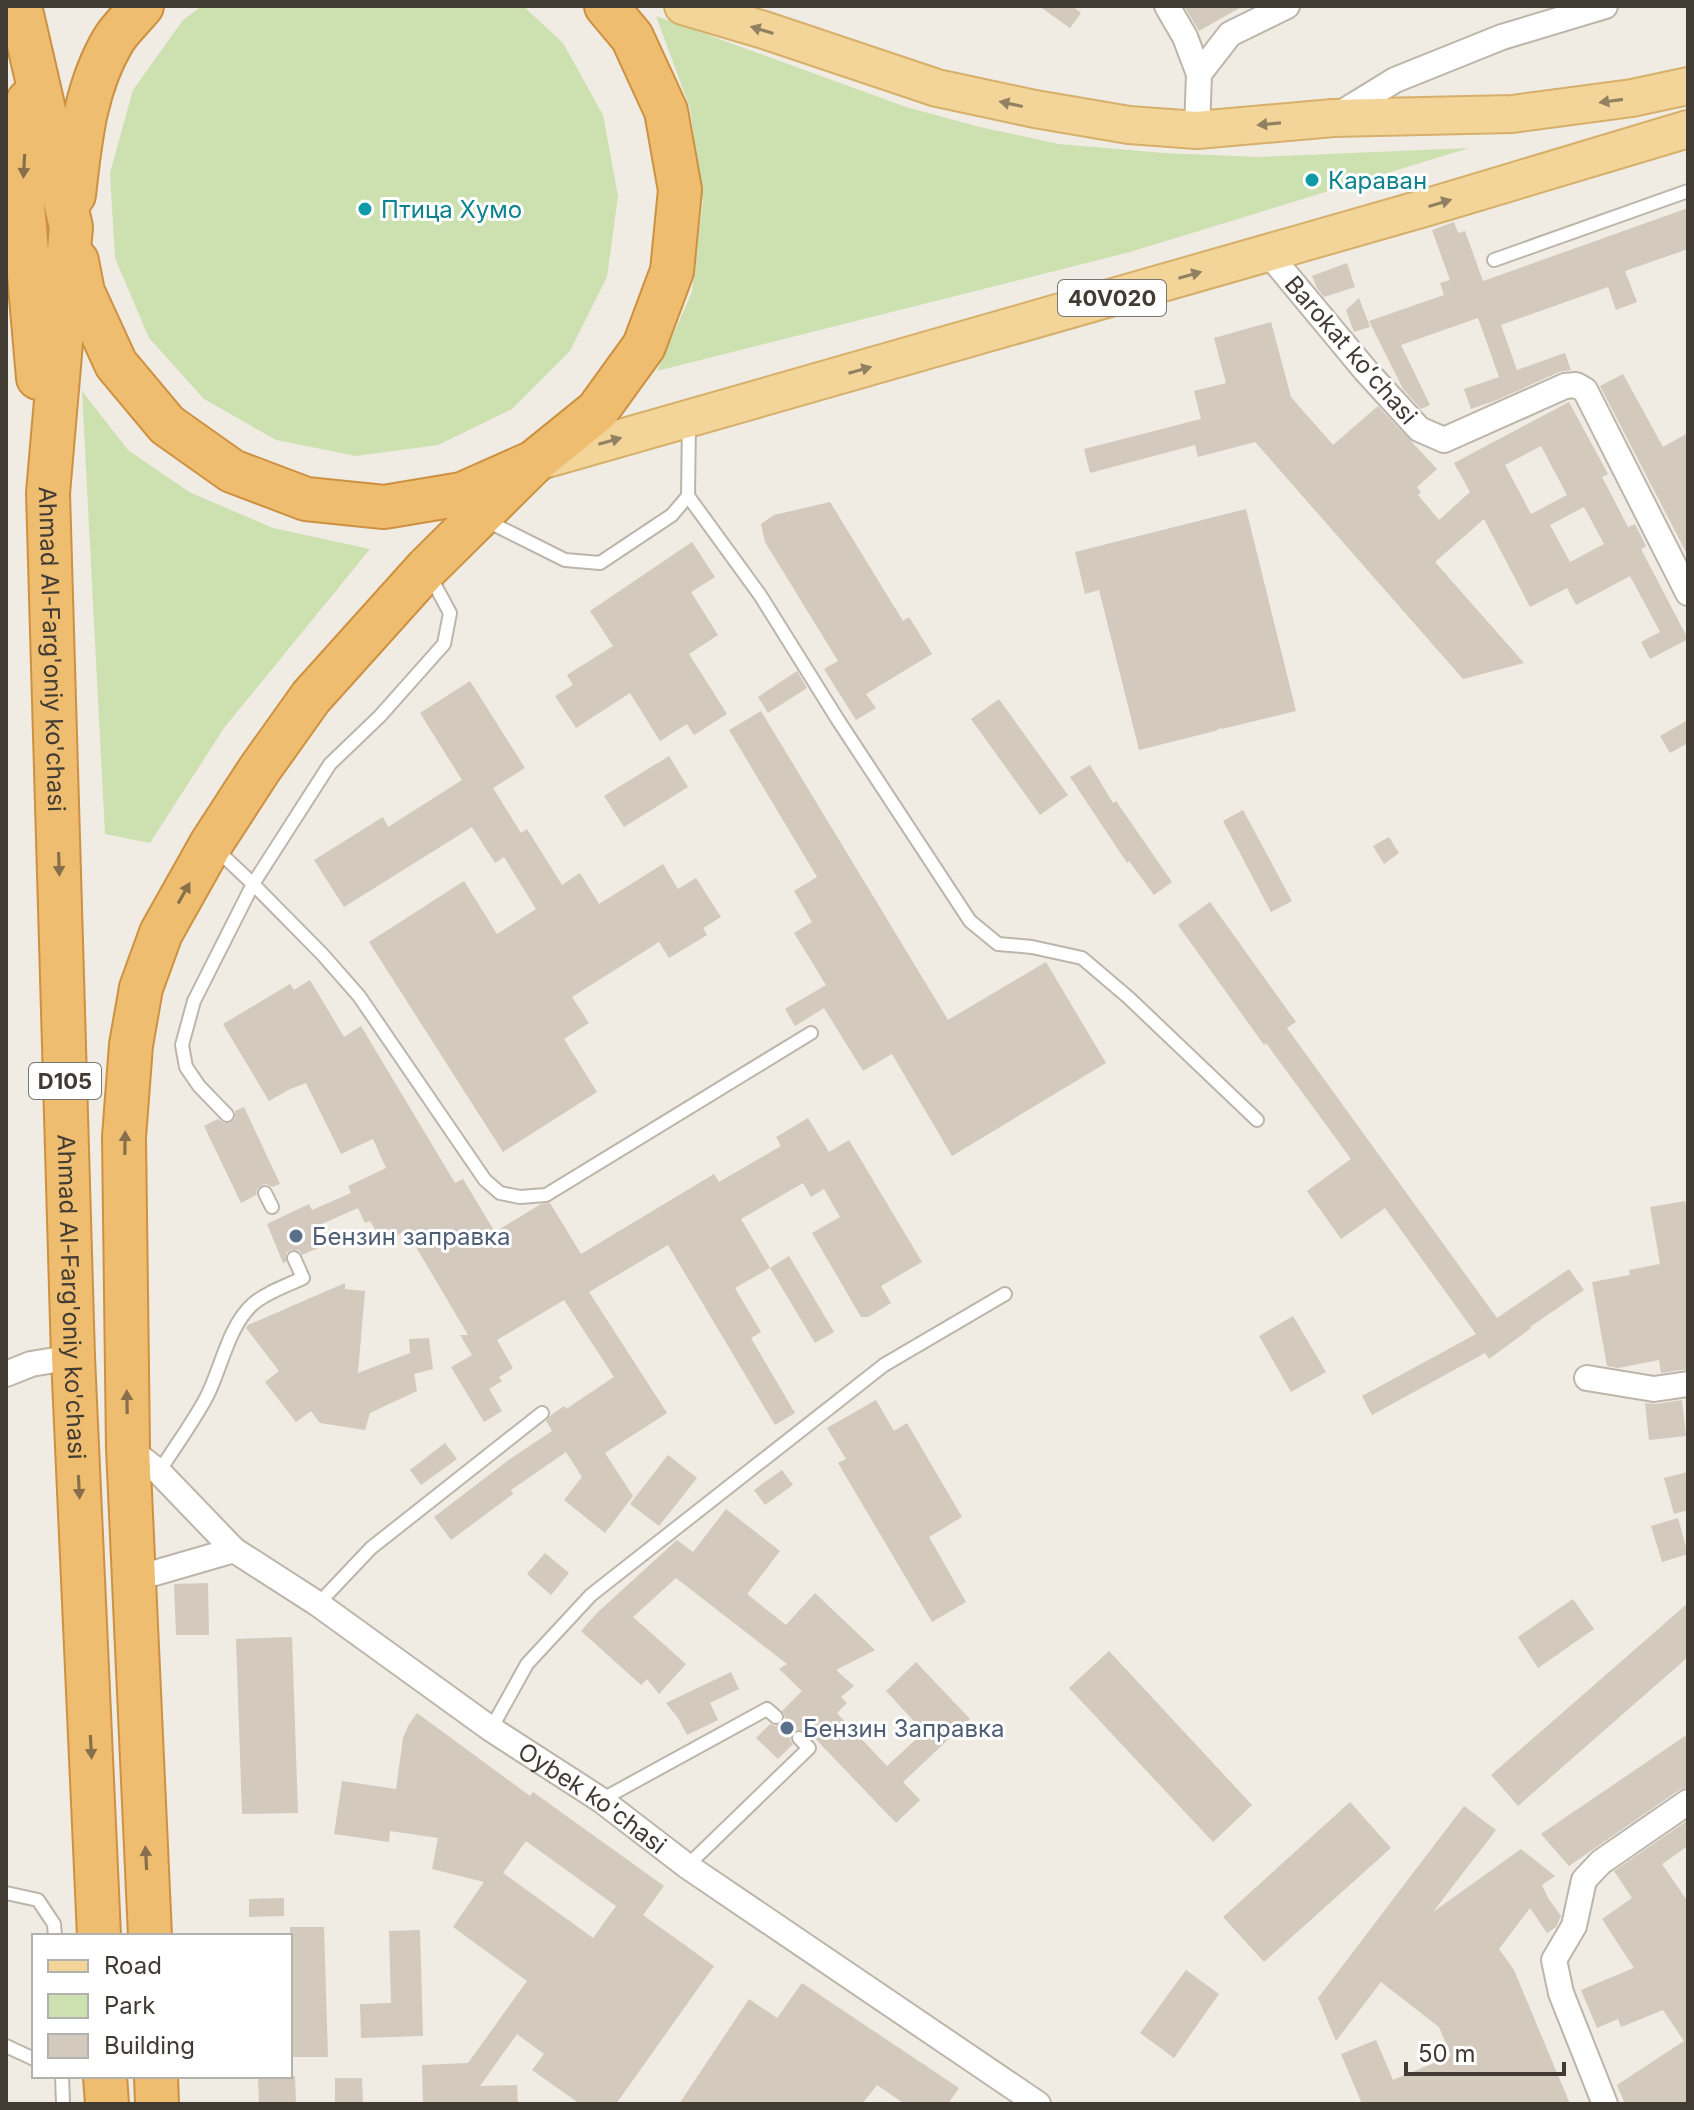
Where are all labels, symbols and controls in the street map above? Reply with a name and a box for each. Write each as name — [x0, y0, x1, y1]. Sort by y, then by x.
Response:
one-way arrow — [750, 23, 774, 36]
one-way arrow — [1599, 95, 1624, 108]
one-way arrow — [998, 97, 1023, 109]
one-way arrow — [1256, 118, 1281, 131]
one-way arrow — [18, 154, 31, 179]
place label: Караван — [1328, 166, 1427, 195]
marker: Караван — [1303, 171, 1321, 189]
place label: Птица Хумо — [381, 195, 522, 224]
one-way arrow — [1429, 196, 1453, 209]
marker: Птица Хумо — [356, 200, 374, 218]
one-way arrow — [1179, 268, 1203, 281]
street label: Barokat koʻchasi — [1279, 270, 1423, 430]
road number: 40V020 — [1058, 280, 1166, 316]
one-way arrow — [847, 364, 872, 376]
one-way arrow — [598, 434, 622, 447]
street label: Ahmad Al-Farg'oniy ko'chasi — [33, 486, 72, 812]
one-way arrow — [52, 852, 65, 877]
one-way arrow — [177, 882, 191, 904]
road number: D105 — [29, 1063, 101, 1099]
one-way arrow — [119, 1129, 131, 1155]
street label: Ahmad Al-Farg'oniy ko'chasi — [52, 1134, 92, 1460]
place label: Бензин заправка — [312, 1222, 511, 1251]
marker: Бензин заправка — [287, 1227, 305, 1245]
one-way arrow — [121, 1389, 134, 1414]
one-way arrow — [73, 1475, 86, 1500]
place label: Бензин Заправка — [803, 1714, 1005, 1743]
marker: Бензин Заправка — [778, 1719, 796, 1737]
one-way arrow — [84, 1735, 97, 1760]
street label: Oybek ko'chasi — [513, 1736, 672, 1859]
one-way arrow — [140, 1845, 153, 1870]
legend — [32, 1934, 292, 2078]
text: Road — [104, 1951, 162, 1980]
text: Park — [104, 1991, 155, 2020]
scale bar — [1406, 2026, 1564, 2076]
text: Building — [104, 2031, 195, 2060]
text: 50 m — [1418, 2039, 1476, 2068]

